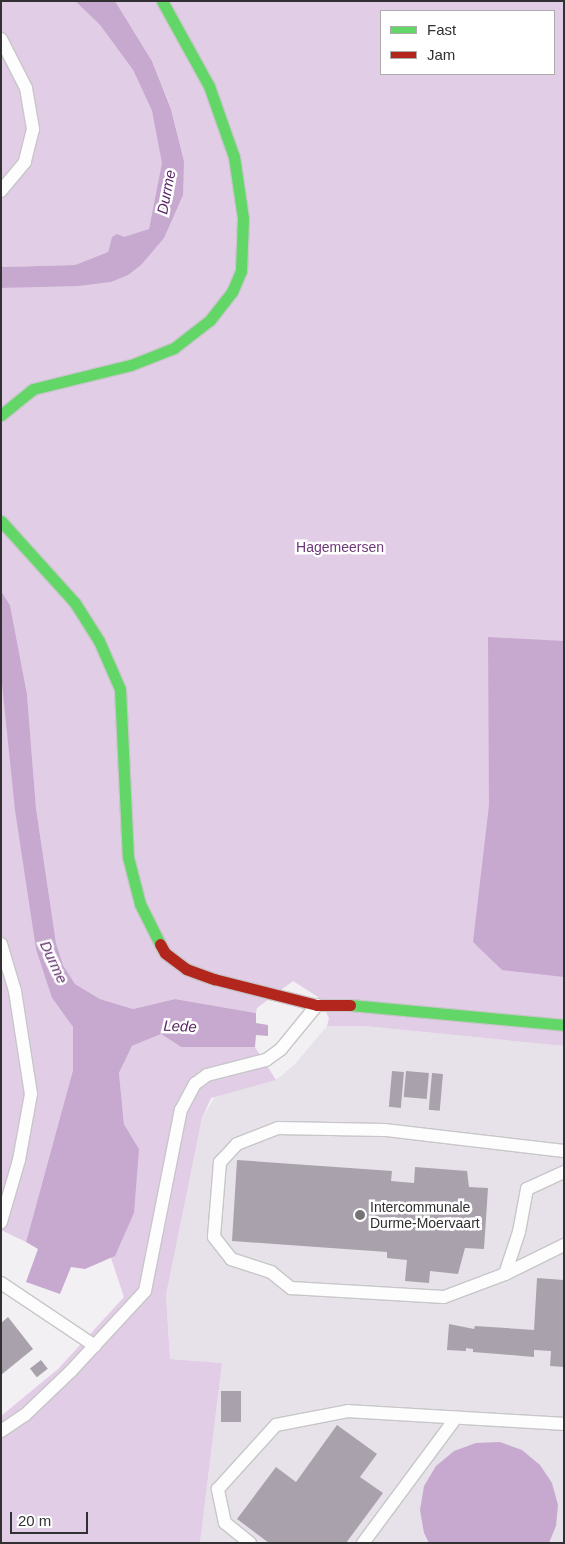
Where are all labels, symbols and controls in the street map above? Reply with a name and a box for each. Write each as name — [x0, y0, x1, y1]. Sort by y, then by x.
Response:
legend — [380, 10, 555, 75]
text: Fast — [427, 21, 456, 38]
text: Jam — [427, 46, 455, 63]
water label: Durme — [153, 168, 179, 216]
park label: Hagemeersen — [296, 539, 384, 555]
water label: Durme — [36, 938, 72, 986]
water label: Lede — [163, 1016, 197, 1036]
place label: Intercommunale Durme-Moervaart — [370, 1199, 480, 1232]
marker: Intercommunale Durme-Moervaart — [354, 1209, 366, 1221]
scale bar — [12, 1502, 90, 1534]
text: 20 m — [18, 1512, 51, 1529]

